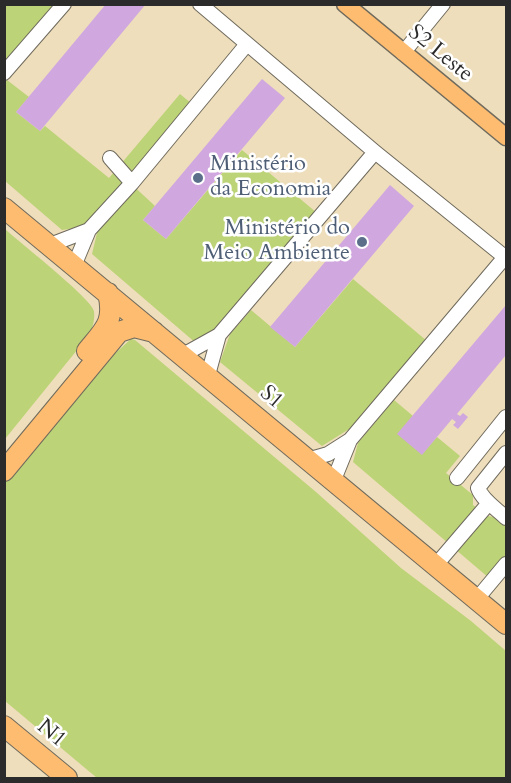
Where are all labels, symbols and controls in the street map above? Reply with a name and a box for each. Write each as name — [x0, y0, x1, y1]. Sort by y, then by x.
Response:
street label: S2 Leste — [402, 20, 478, 88]
place label: Ministério da Economia — [210, 152, 331, 204]
marker: Ministério da Economia — [191, 171, 205, 185]
place label: Ministério do Meio Ambiente — [204, 216, 350, 268]
marker: Ministério do Meio Ambiente — [355, 235, 369, 249]
street label: S1 — [254, 381, 288, 415]
street label: N1 — [31, 714, 71, 754]

